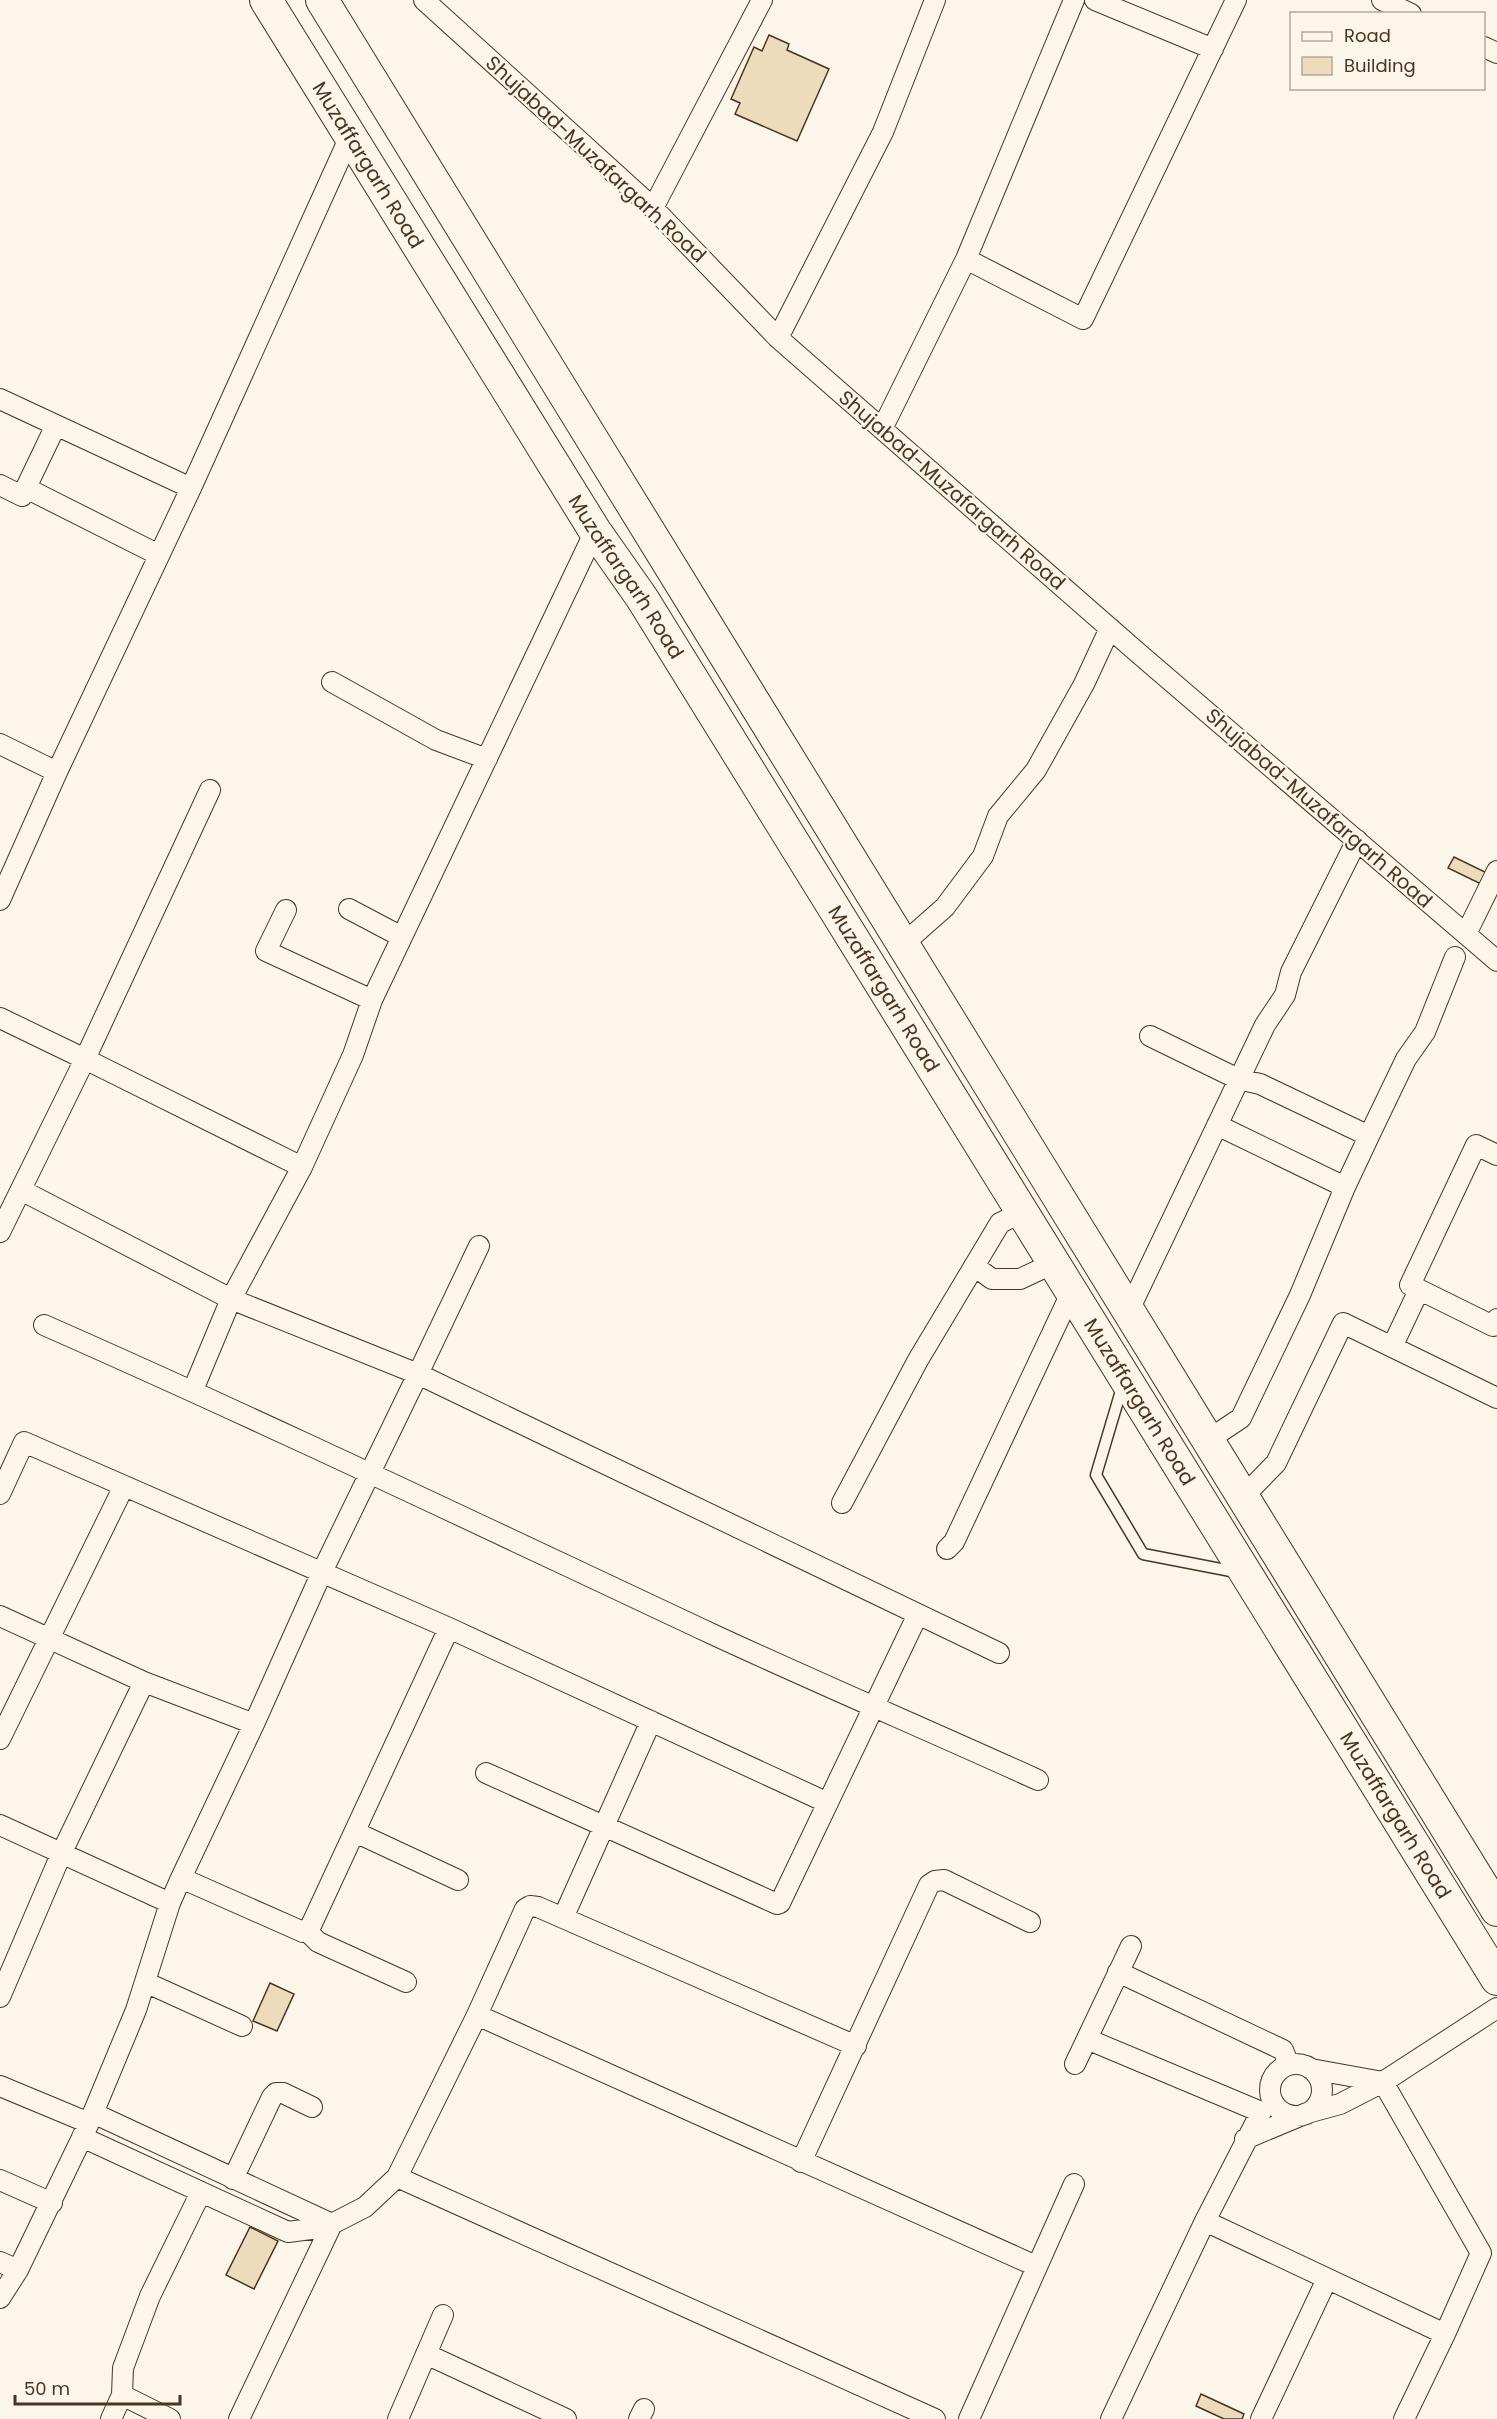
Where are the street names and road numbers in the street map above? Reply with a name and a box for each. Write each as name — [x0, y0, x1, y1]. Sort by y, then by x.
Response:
street label: Shujabad-Muzafargarh Road — [480, 49, 712, 269]
street label: Muzaffargarh Road — [306, 76, 431, 254]
street label: Shujabad-Muzafargarh Road — [833, 384, 1071, 596]
street label: Muzaffargarh Road — [562, 489, 690, 664]
street label: Shujabad-Muzafargarh Road — [1200, 702, 1438, 914]
street label: Muzaffargarh Road — [822, 900, 946, 1078]
street label: Muzaffargarh Road — [1077, 1313, 1202, 1491]
street label: Muzaffargarh Road — [1333, 1726, 1458, 1904]

